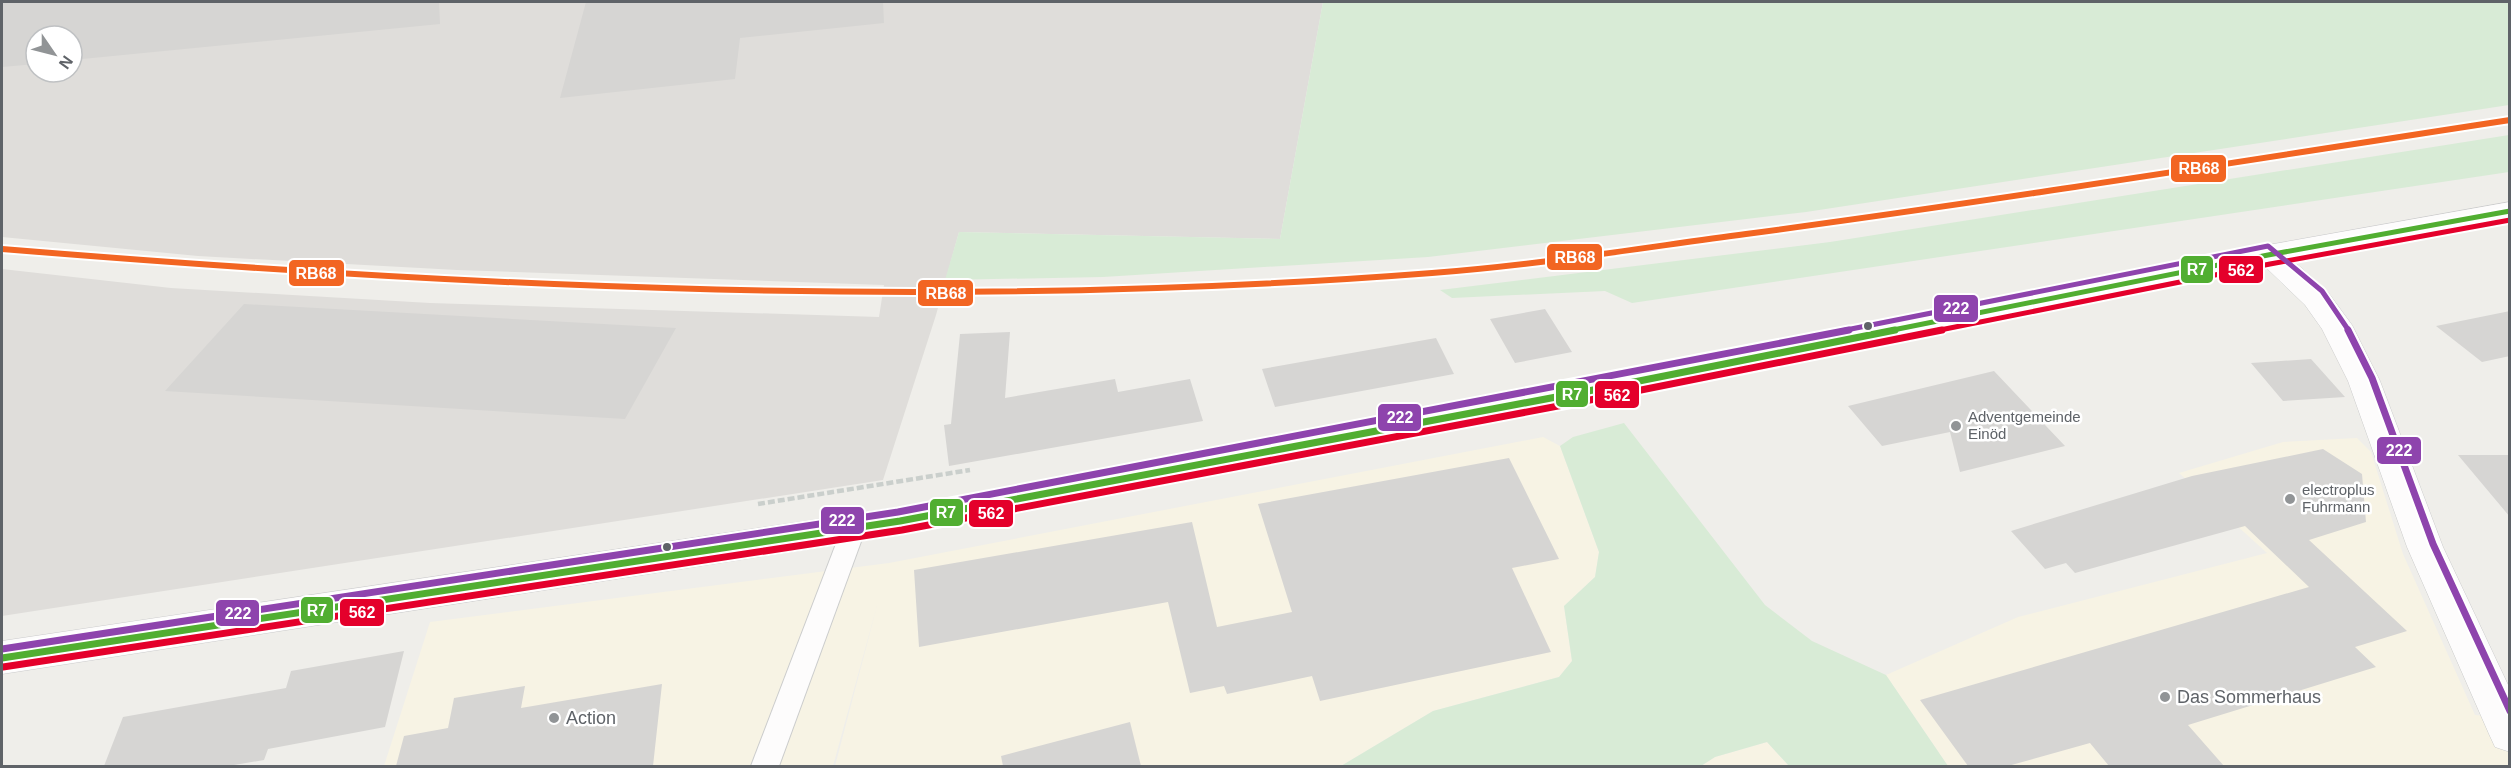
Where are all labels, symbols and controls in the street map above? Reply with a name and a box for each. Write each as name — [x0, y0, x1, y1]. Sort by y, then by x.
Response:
north arrow — [24, 24, 84, 84]
text: N — [56, 53, 76, 72]
line badge: RB68 — [2170, 154, 2227, 183]
text: RB68 — [2179, 160, 2220, 177]
line badge: RB68 — [1546, 243, 1603, 271]
text: RB68 — [1555, 249, 1596, 266]
line badge: R7 — [2180, 255, 2214, 284]
line badge: 562 — [2218, 255, 2264, 284]
line badge: RB68 — [288, 259, 345, 287]
text: R7 — [2187, 261, 2207, 278]
text: 562 — [2228, 262, 2254, 279]
text: RB68 — [296, 265, 337, 282]
line badge: RB68 — [917, 279, 974, 307]
text: RB68 — [926, 285, 967, 302]
line badge: 222 — [1933, 294, 1979, 323]
text: 222 — [1943, 300, 1969, 317]
unlabelled marker — [1862, 320, 1874, 332]
line badge: R7 — [1555, 380, 1589, 408]
line badge: 562 — [1594, 380, 1640, 409]
text: R7 — [1562, 386, 1582, 403]
text: 562 — [1604, 387, 1630, 404]
line badge: 222 — [1377, 403, 1422, 432]
place label: Adventgemeinde Einöd — [1968, 408, 2081, 442]
text: 222 — [1387, 409, 1413, 426]
marker: Adventgemeinde Einöd — [1949, 419, 1963, 433]
line badge: 222 — [2376, 436, 2422, 465]
text: 222 — [2386, 442, 2412, 459]
place label: electroplus Fuhrmann — [2302, 481, 2375, 515]
marker: electroplus Fuhrmann — [2283, 492, 2297, 506]
line badge: R7 — [929, 498, 964, 527]
line badge: 562 — [968, 499, 1014, 528]
text: R7 — [936, 504, 956, 521]
text: 562 — [978, 505, 1004, 522]
line badge: 222 — [820, 506, 865, 535]
text: 222 — [829, 512, 855, 529]
unlabelled marker — [661, 541, 673, 553]
line badge: R7 — [300, 596, 334, 624]
line badge: 562 — [339, 598, 385, 627]
line badge: 222 — [215, 599, 260, 627]
text: R7 — [307, 602, 327, 619]
text: 562 — [349, 604, 375, 621]
text: 222 — [225, 605, 251, 622]
place label: Das Sommerhaus — [2177, 687, 2321, 707]
marker: Das Sommerhaus — [2158, 690, 2172, 704]
place label: Action — [566, 708, 616, 728]
marker: Action — [547, 711, 561, 725]

